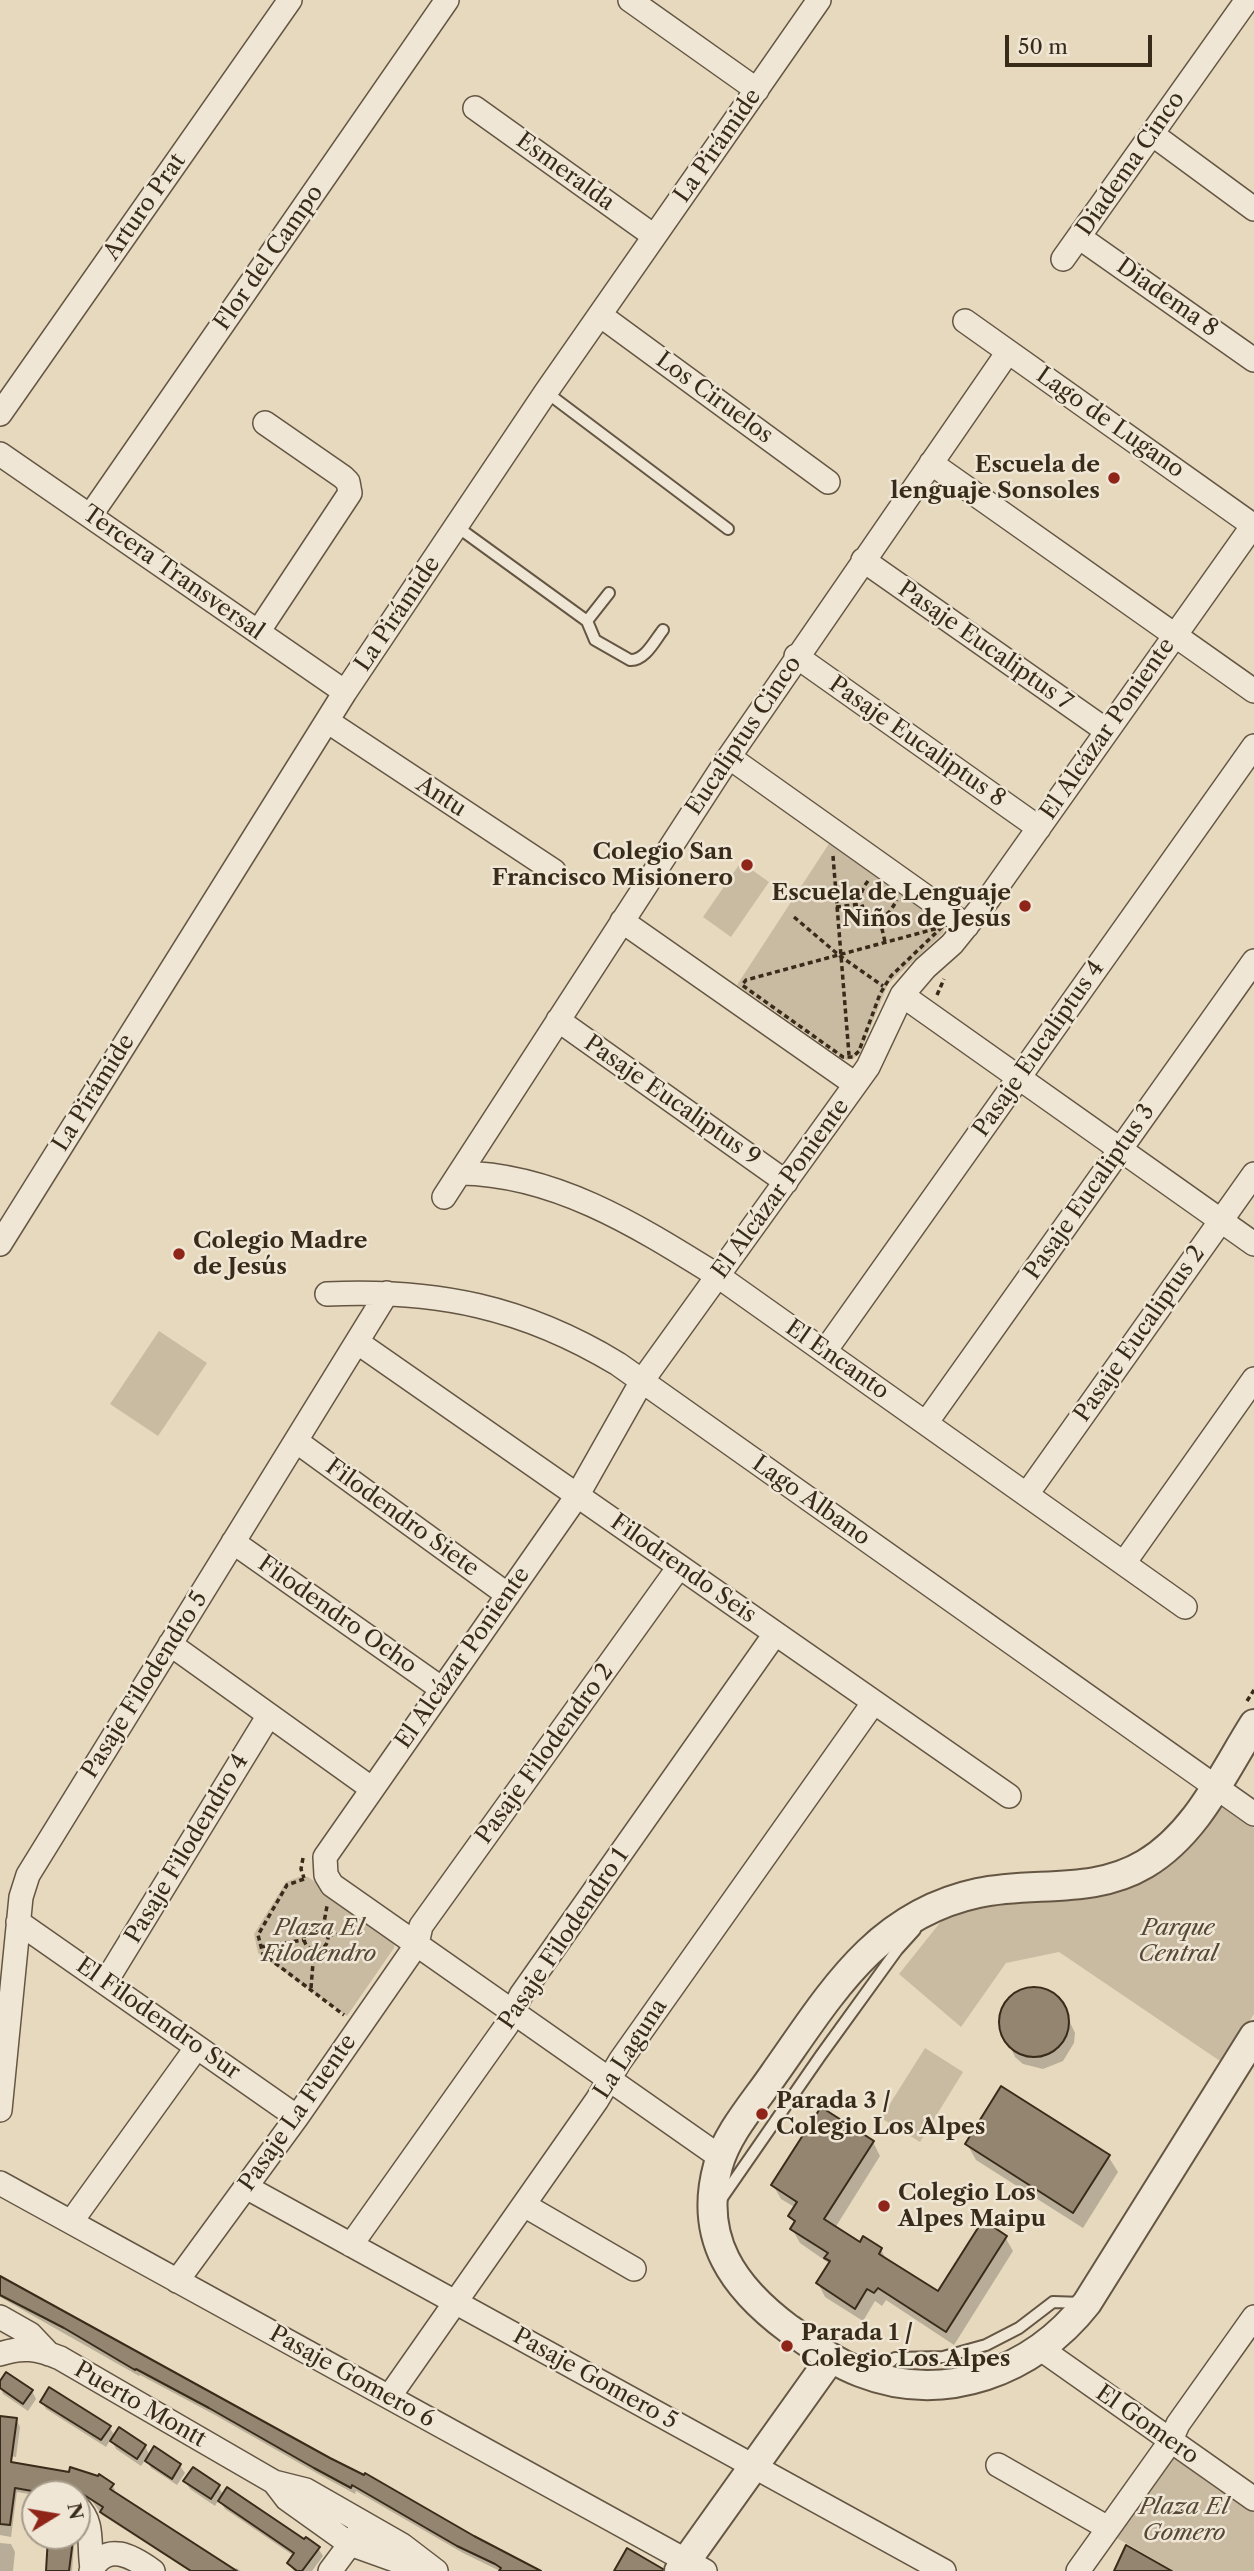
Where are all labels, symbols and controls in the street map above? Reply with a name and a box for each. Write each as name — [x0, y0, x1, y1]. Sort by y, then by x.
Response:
scale bar — [1009, 21, 1156, 65]
text: 50 m — [1018, 34, 1068, 59]
street label: La Pirámide — [669, 84, 767, 208]
street label: Diadema Cinco — [1071, 87, 1191, 241]
street label: Esmeralda — [510, 127, 620, 217]
street label: Arturo Prat — [98, 148, 192, 266]
street label: Flor del Campo — [209, 180, 329, 336]
street label: Diadema 8 — [1111, 253, 1223, 343]
street label: Los Ciruelos — [650, 346, 778, 450]
street label: Lago de Lugano — [1031, 362, 1189, 484]
place label: Escuela de lenguaje Sonsoles — [891, 451, 1100, 505]
marker: Escuela de lenguaje Sonsoles — [1106, 470, 1122, 486]
street label: Tercera Transversal — [77, 500, 269, 646]
street label: La Pirámide — [350, 551, 446, 677]
street label: Pasaje Eucaliptus 7 — [892, 575, 1078, 717]
street label: El Alcázar Poniente — [1035, 633, 1181, 825]
street label: Eucaliptus Cinco — [681, 651, 807, 821]
street label: Pasaje Eucaliptus 8 — [823, 671, 1011, 813]
street label: Antu — [411, 771, 471, 823]
place label: Colegio San Francisco Misionero — [492, 838, 733, 892]
marker: Colegio San Francisco Misionero — [739, 857, 755, 873]
place label: Escuela de Lenguaje Niños de Jesús — [771, 879, 1011, 933]
marker: Escuela de Lenguaje Niños de Jesús — [1017, 898, 1033, 914]
street label: Pasaje Eucaliptus 4 — [968, 956, 1110, 1142]
street label: La Pirámide — [47, 1029, 141, 1157]
street label: Pasaje Eucaliptus 9 — [579, 1030, 765, 1172]
street label: El Alcázar Poniente — [707, 1094, 855, 1284]
street label: Pasaje Eucaliptus 3 — [1019, 1099, 1161, 1285]
place label: Colegio Madre de Jesús — [193, 1227, 367, 1281]
street label: Pasaje Eucaliptus 2 — [1069, 1241, 1211, 1427]
marker: Colegio Madre de Jesús — [171, 1246, 187, 1262]
street label: El Encanto — [780, 1314, 894, 1406]
street label: Lago Albano — [747, 1450, 875, 1552]
street label: Filodendro Siete — [320, 1453, 484, 1583]
street label: Filodrendo Seis — [605, 1509, 761, 1629]
street label: Filodendro Ocho — [252, 1550, 422, 1680]
street label: El Alcázar Poniente — [390, 1562, 536, 1754]
street label: Pasaje Filodendro 5 — [76, 1587, 214, 1783]
street label: Pasaje Filodendro 2 — [470, 1659, 620, 1849]
street label: Pasaje Filodendro 4 — [120, 1749, 254, 1949]
street label: Pasaje Filodendro 1 — [493, 1843, 635, 2035]
park label: Plaza El Filodendro — [262, 1914, 376, 1968]
park label: Parque Central — [1138, 1914, 1218, 1968]
street label: El Filodendro Sur — [71, 1952, 245, 2086]
street label: La Laguna — [589, 1994, 673, 2104]
street label: Pasaje La Fuente — [234, 2029, 362, 2197]
place label: Parada 3 / Colegio Los Alpes — [776, 2087, 986, 2141]
marker: Parada 3 / Colegio Los Alpes — [754, 2106, 770, 2122]
place label: Colegio Los Alpes Maipu — [898, 2179, 1046, 2233]
marker: Colegio Los Alpes Maipu — [876, 2198, 892, 2214]
place label: Parada 1 / Colegio Los Alpes — [801, 2319, 1011, 2373]
street label: Pasaje Gomero 6 — [265, 2320, 439, 2434]
street label: Pasaje Gomero 5 — [508, 2322, 682, 2436]
marker: Parada 1 / Colegio Los Alpes — [779, 2338, 795, 2354]
street label: Puerto Montt — [69, 2356, 211, 2454]
street label: El Gomero — [1090, 2380, 1204, 2470]
north arrow — [21, 2480, 91, 2550]
park label: Plaza El Gomero — [1139, 2493, 1229, 2547]
text: N — [62, 2501, 88, 2522]

